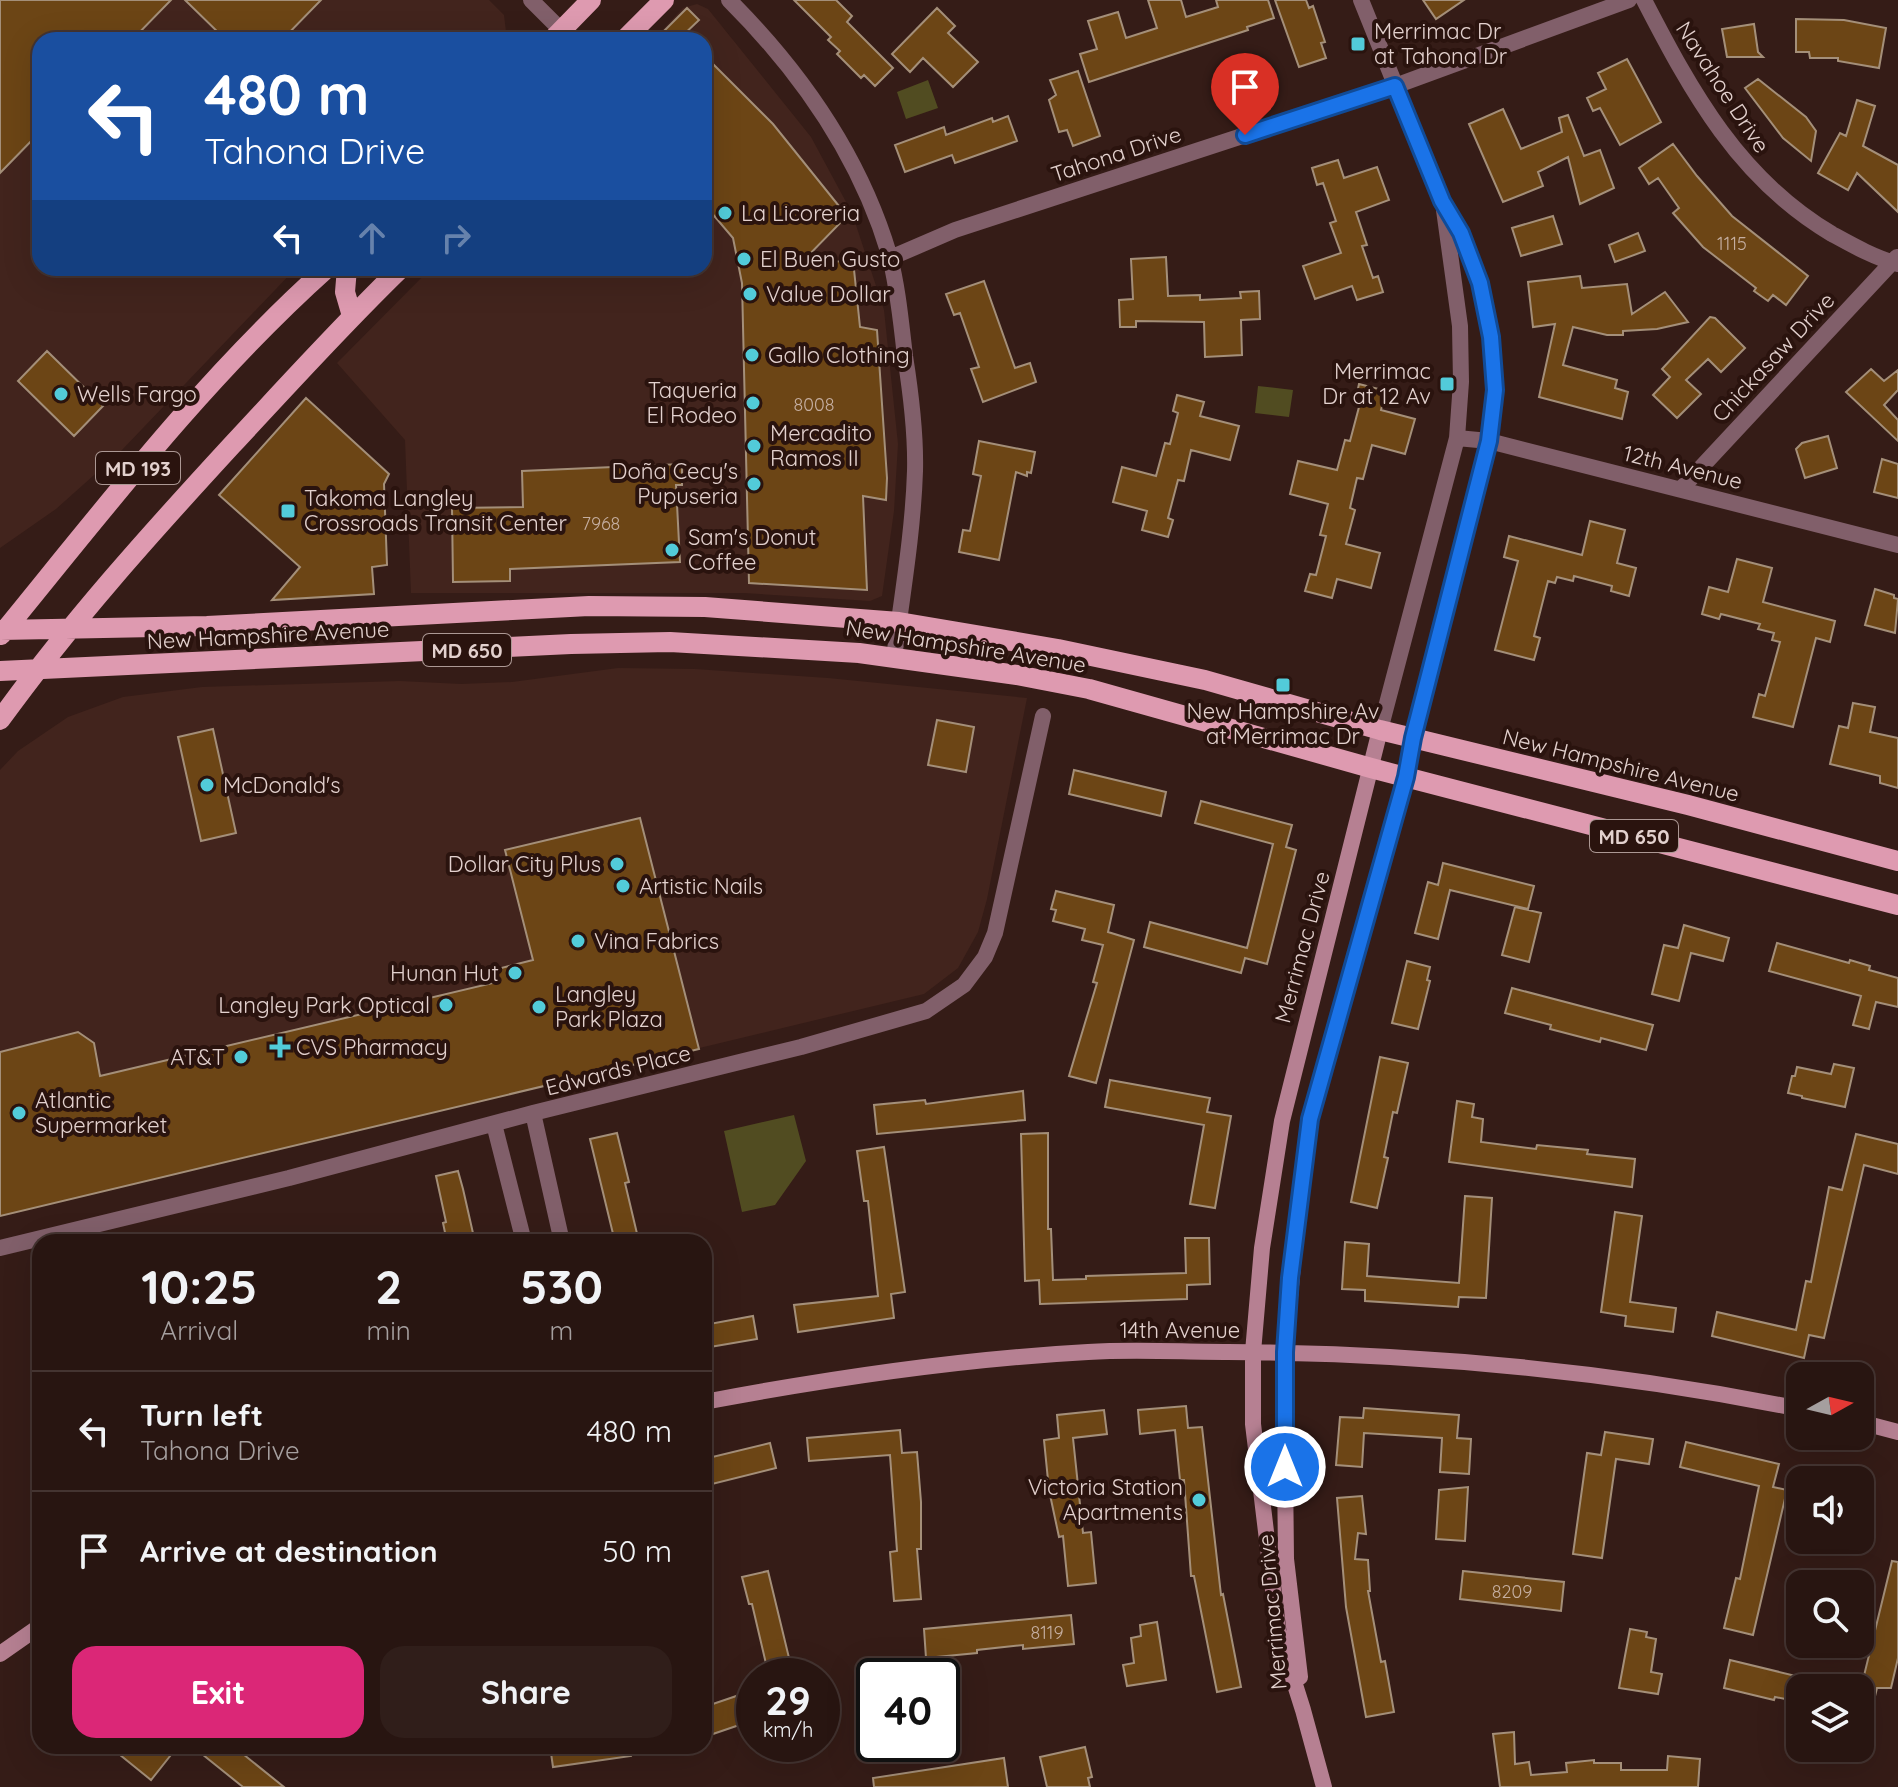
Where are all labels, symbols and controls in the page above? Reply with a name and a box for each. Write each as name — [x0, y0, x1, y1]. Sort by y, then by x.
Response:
street label: Navahoe Drive — [1670, 16, 1776, 158]
place label: Merrimac Dr at Tahona Dr — [1374, 17, 1508, 70]
marker: Merrimac Dr at Tahona Dr — [1349, 35, 1367, 53]
pin — [1211, 53, 1279, 135]
text: 480 m — [204, 59, 369, 129]
icon: left — [72, 64, 176, 168]
icon: arrive — [1223, 65, 1267, 109]
street label: Tahona Drive — [1047, 120, 1185, 188]
text: Tahona Drive — [204, 128, 425, 173]
place label: La Licoreria — [741, 199, 860, 227]
marker: La Licoreria — [716, 204, 734, 222]
icon: left — [266, 216, 310, 260]
icon: ahead — [350, 216, 394, 260]
icon: right — [434, 216, 478, 260]
house number: 1115 — [1717, 232, 1747, 255]
place label: El Buen Gusto — [760, 245, 900, 273]
marker: El Buen Gusto — [735, 250, 753, 268]
place label: Value Dollar — [766, 280, 891, 308]
marker: Value Dollar — [741, 285, 759, 303]
street label: Chickasaw Drive — [1706, 286, 1840, 428]
place label: Gallo Clothing — [768, 341, 910, 369]
marker: Gallo Clothing — [743, 346, 761, 364]
place label: Merrimac Dr at 12 Av — [1322, 357, 1431, 410]
marker: Merrimac Dr at 12 Av — [1438, 375, 1456, 393]
place label: Taqueria El Rodeo — [646, 376, 737, 429]
place label: Wells Fargo — [77, 380, 197, 408]
marker: Wells Fargo — [52, 385, 70, 403]
house number: 8008 — [794, 393, 834, 416]
marker: Taqueria El Rodeo — [744, 394, 762, 412]
place label: Mercadito Ramos II — [770, 419, 872, 472]
marker: Mercadito Ramos II — [745, 437, 763, 455]
street label: 12th Avenue — [1621, 439, 1745, 495]
road number: MD 193 — [96, 452, 180, 484]
place label: Doña Cecy's Pupuseria — [611, 457, 738, 510]
marker: Doña Cecy's Pupuseria — [745, 475, 763, 493]
place label: Takoma Langley Crossroads Transit Center — [304, 484, 568, 537]
marker: Takoma Langley Crossroads Transit Center — [279, 502, 297, 520]
house number: 7968 — [582, 512, 620, 535]
place label: Sam's Donut Coffee — [688, 523, 816, 576]
marker: Sam's Donut Coffee — [663, 541, 681, 559]
street label: New Hampshire Avenue — [844, 613, 1088, 679]
street label: New Hampshire Avenue — [146, 615, 390, 655]
road number: MD 650 — [423, 634, 511, 666]
marker: New Hampshire Av at Merrimac Dr — [1274, 676, 1292, 694]
place label: New Hampshire Av at Merrimac Dr — [1187, 697, 1379, 750]
street label: New Hampshire Avenue — [1500, 722, 1742, 808]
place label: McDonald's — [223, 771, 341, 799]
marker: McDonald's — [198, 776, 216, 794]
road number: MD 650 — [1590, 820, 1678, 852]
place label: Dollar City Plus — [448, 850, 601, 878]
marker: Dollar City Plus — [608, 855, 626, 873]
street label: Merrimac Drive — [1268, 868, 1336, 1026]
place label: Artistic Nails — [639, 872, 763, 900]
marker: Artistic Nails — [614, 877, 632, 895]
place label: Vina Fabrics — [594, 927, 719, 955]
marker: Vina Fabrics — [569, 932, 587, 950]
place label: Hunan Hut — [390, 959, 499, 987]
marker: Hunan Hut — [506, 964, 524, 982]
place label: Langley Park Plaza — [555, 980, 663, 1033]
place label: Langley Park Optical — [218, 991, 430, 1019]
marker: Langley Park Optical — [437, 996, 455, 1014]
marker: Langley Park Plaza — [530, 998, 548, 1016]
place label: CVS Pharmacy — [296, 1033, 448, 1061]
marker: CVS Pharmacy — [271, 1038, 289, 1056]
street label: Edwards Place — [542, 1038, 694, 1102]
place label: AT&T — [170, 1043, 225, 1071]
marker: AT&T — [232, 1048, 250, 1066]
place label: Atlantic Supermarket — [35, 1086, 167, 1139]
marker: Atlantic Supermarket — [10, 1104, 28, 1122]
text: 10:25 — [141, 1256, 257, 1316]
text: 2 — [375, 1256, 402, 1316]
text: 530 — [520, 1256, 603, 1316]
text: Arrival — [160, 1314, 238, 1347]
text: min — [367, 1314, 411, 1347]
text: m — [550, 1314, 573, 1347]
street label: 14th Avenue — [1120, 1316, 1240, 1344]
north arrow — [1786, 1362, 1874, 1450]
map controls — [1786, 1362, 1874, 1762]
text: Turn left — [140, 1396, 263, 1434]
icon: left — [72, 1409, 116, 1453]
text: 480 m — [587, 1412, 672, 1450]
position arrow — [1243, 1425, 1327, 1509]
text: Tahona Drive — [140, 1434, 300, 1467]
button: sound — [1786, 1466, 1874, 1554]
place label: Victoria Station Apartments — [1028, 1473, 1183, 1526]
marker: Victoria Station Apartments — [1190, 1491, 1208, 1509]
icon: arrive — [72, 1529, 116, 1573]
text: Arrive at destination — [140, 1532, 438, 1570]
text: 50 m — [602, 1532, 672, 1570]
street label: Merrimac Drive — [1251, 1533, 1293, 1691]
button: search — [1786, 1570, 1874, 1658]
house number: 8209 — [1492, 1580, 1532, 1603]
house number: 8119 — [1030, 1621, 1064, 1644]
button: Exit — [72, 1646, 364, 1738]
button: Share — [380, 1646, 672, 1738]
speed limit sign: 40 — [856, 1658, 960, 1762]
button: layers — [1786, 1674, 1874, 1762]
text: 29 — [765, 1675, 811, 1725]
text: km/h — [763, 1717, 813, 1742]

